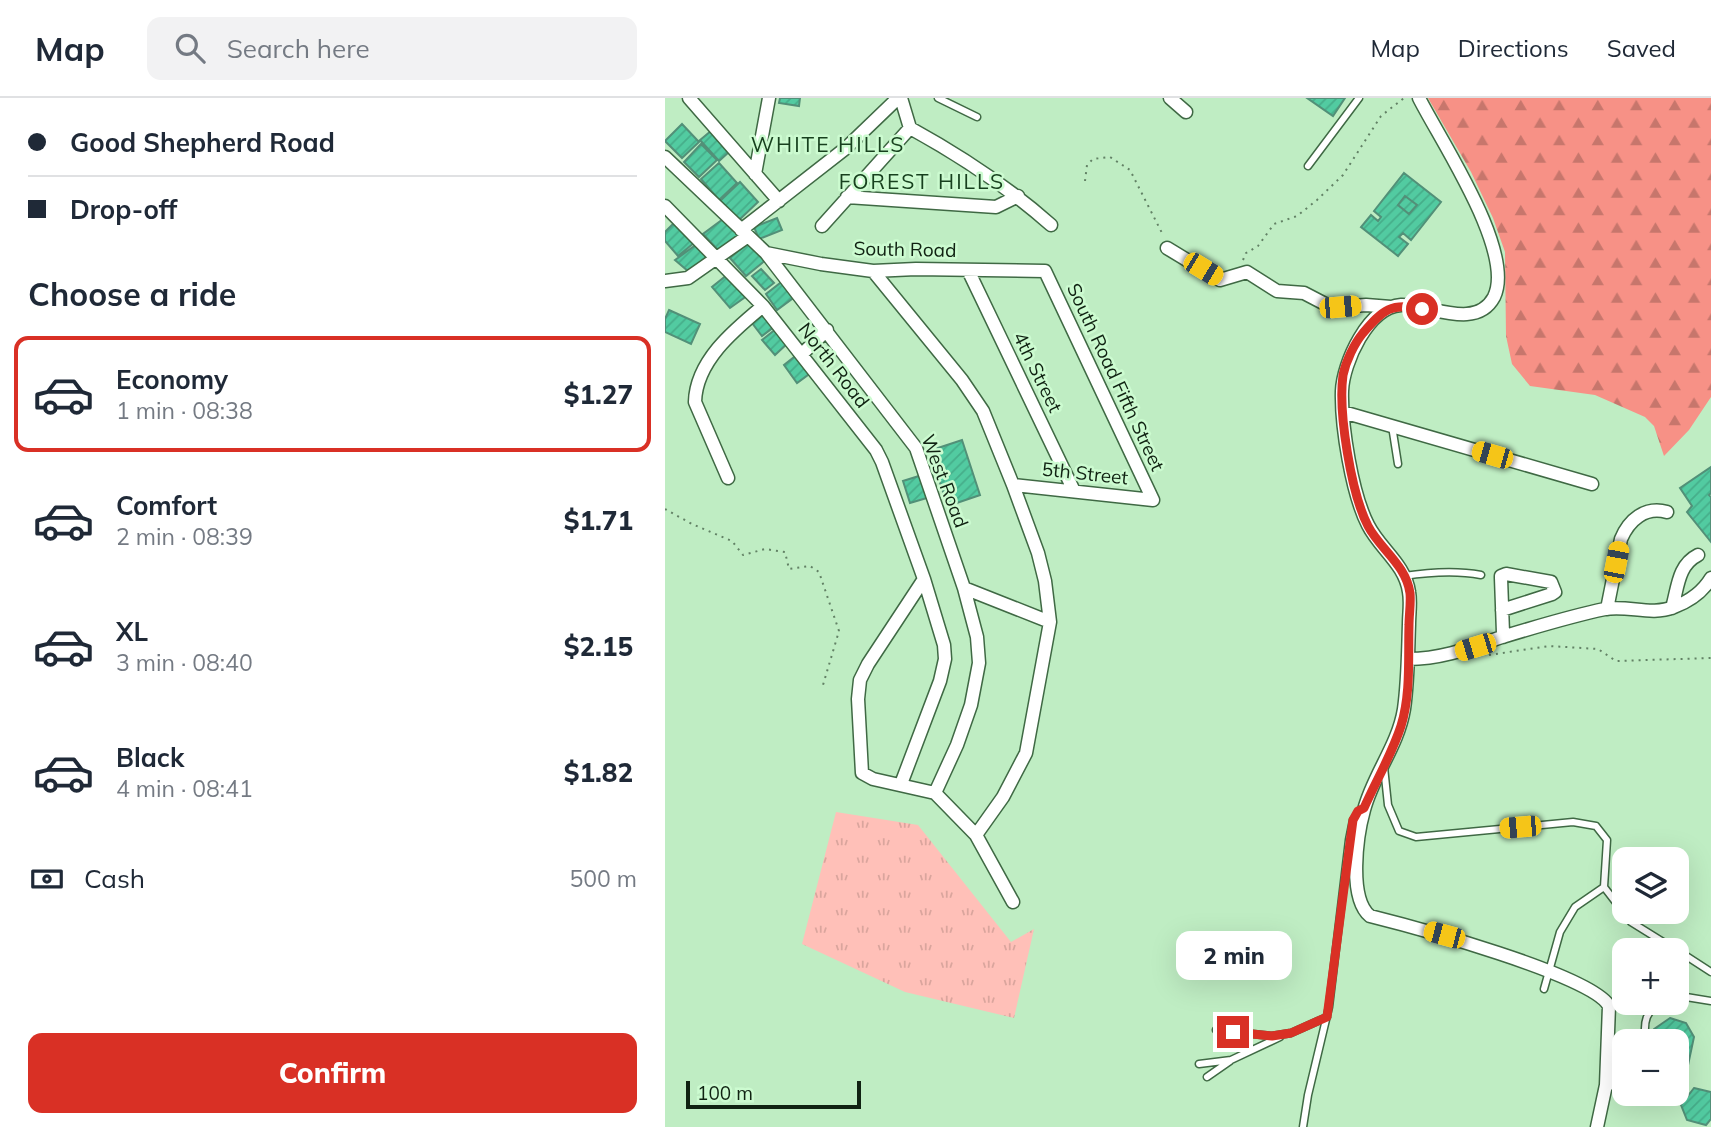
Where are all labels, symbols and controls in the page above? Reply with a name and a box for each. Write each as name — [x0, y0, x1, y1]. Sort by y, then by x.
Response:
search box — [147, 17, 637, 80]
text: Map — [35, 28, 105, 69]
icon: search — [171, 29, 209, 67]
text: Search here — [227, 32, 370, 65]
text: Map — [1370, 33, 1420, 63]
text: Directions — [1458, 33, 1569, 63]
text: Saved — [1607, 33, 1676, 63]
text: Good Shepherd Road — [70, 126, 335, 159]
district label: WHITE HILLS — [751, 131, 905, 157]
district label: FOREST HILLS — [839, 168, 1005, 194]
text: Drop-off — [70, 193, 177, 226]
street label: South Road — [853, 236, 957, 262]
car — [1180, 249, 1227, 289]
text: Choose a ride — [28, 274, 236, 314]
street label: South Road Fifth Street — [1062, 279, 1170, 475]
route start — [1406, 293, 1438, 325]
car — [1319, 295, 1362, 319]
street label: North Road — [793, 318, 875, 412]
street label: 4th Street — [1008, 328, 1068, 417]
icon: car — [32, 363, 95, 426]
text: Economy — [116, 363, 228, 396]
text: $1.27 — [564, 378, 633, 411]
text: 1 min · 08:38 — [116, 396, 253, 425]
street label: West Road — [916, 431, 974, 531]
car — [1469, 439, 1516, 471]
street label: 5th Street — [1041, 457, 1130, 490]
icon: car — [32, 489, 95, 552]
text: Comfort — [116, 489, 217, 522]
text: $1.71 — [564, 504, 633, 537]
text: 2 min · 08:39 — [116, 522, 253, 551]
car — [1602, 539, 1631, 585]
icon: car — [32, 615, 95, 678]
text: XL — [116, 615, 148, 648]
text: $2.15 — [564, 630, 633, 663]
car — [1452, 631, 1499, 663]
text: 3 min · 08:40 — [116, 648, 253, 677]
icon: car — [32, 741, 95, 804]
text: Black — [116, 741, 184, 774]
text: $1.82 — [564, 756, 633, 789]
text: 4 min · 08:41 — [116, 774, 253, 803]
car — [1499, 815, 1542, 839]
map controls — [1612, 847, 1689, 1106]
button: layers — [1612, 847, 1689, 924]
icon: cash — [28, 860, 66, 898]
text: Cash — [84, 862, 145, 895]
text: 500 m — [569, 864, 637, 893]
car — [1421, 919, 1468, 951]
callout: 2 min — [1175, 930, 1291, 979]
button: + — [1612, 938, 1689, 1015]
text: 2 min — [1203, 941, 1265, 970]
route end — [1217, 1016, 1249, 1048]
button: − — [1612, 1029, 1689, 1106]
button: Confirm — [28, 1033, 637, 1113]
scale bar — [686, 1078, 861, 1110]
text: 100 m — [697, 1081, 753, 1105]

